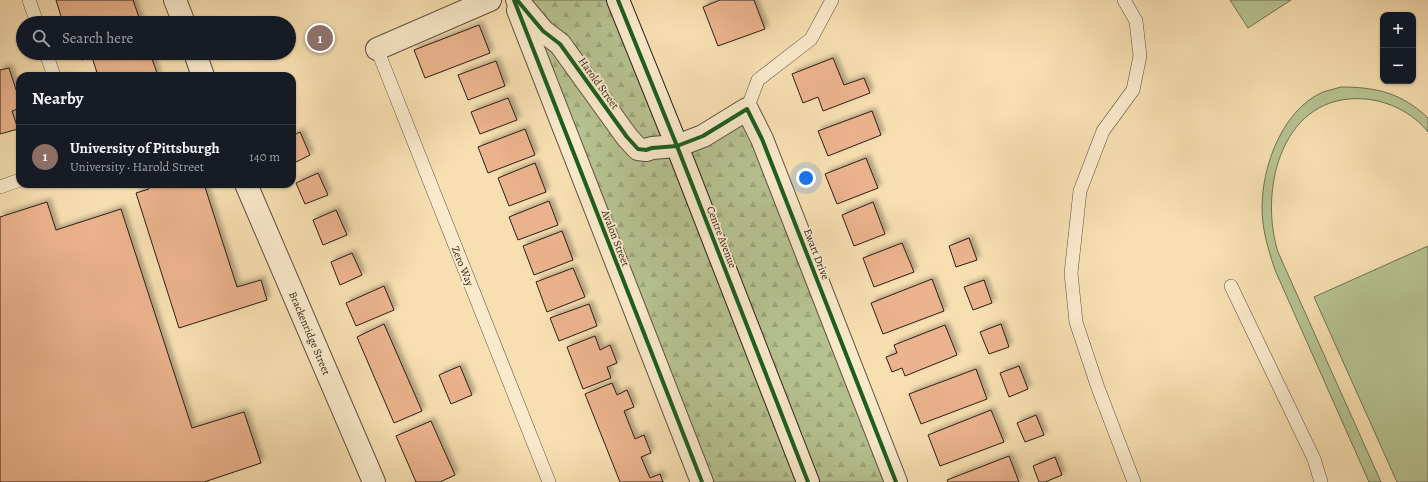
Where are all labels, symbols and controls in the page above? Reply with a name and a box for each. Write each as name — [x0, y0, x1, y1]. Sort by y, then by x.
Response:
map controls — [1380, 12, 1416, 84]
button: + — [1380, 12, 1416, 48]
search box — [16, 16, 296, 60]
pin: 1 — [307, 23, 333, 53]
icon: search — [30, 27, 52, 49]
text: Search here — [62, 28, 133, 48]
button: − — [1380, 48, 1416, 84]
street label: Harold Street — [575, 54, 623, 113]
text: Nearby — [32, 87, 83, 110]
text: University of Pittsburgh — [70, 138, 220, 158]
text: 1 — [43, 148, 47, 165]
text: 140 m — [249, 148, 280, 165]
text: University · Harold Street — [70, 158, 204, 175]
your location — [796, 168, 816, 188]
street label: Centre Avenue — [703, 204, 740, 270]
street label: Avalon Street — [598, 207, 633, 269]
street label: Ewart Drive — [800, 226, 833, 282]
street label: Zero Way — [448, 244, 477, 289]
street label: Brackenridge Street — [285, 289, 334, 378]

